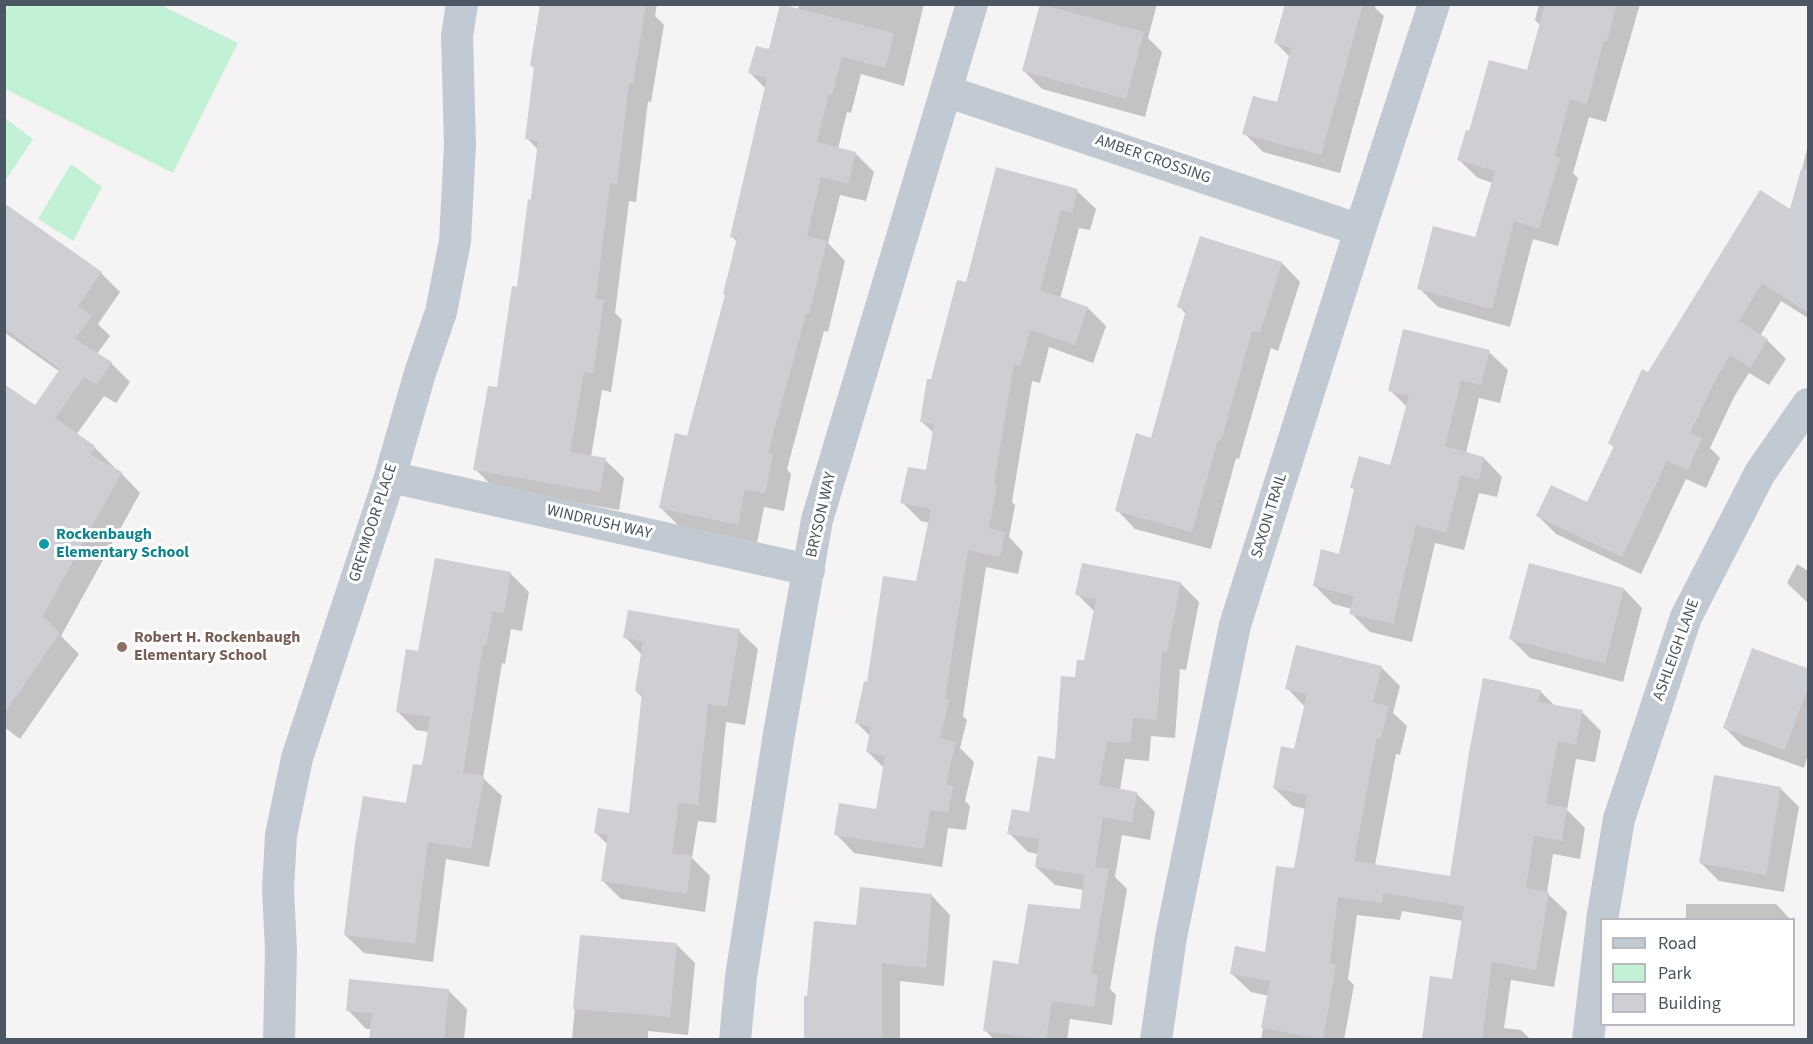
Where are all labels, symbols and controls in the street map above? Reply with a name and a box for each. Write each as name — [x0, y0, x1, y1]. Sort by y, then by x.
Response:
street label: AMBER CROSSING — [1093, 131, 1213, 189]
street label: GREYMOOR PLACE — [346, 461, 402, 585]
street label: BRYSON WAY — [803, 470, 841, 560]
street label: SAXON TRAIL — [1248, 471, 1292, 561]
street label: WINDRUSH WAY — [545, 502, 653, 544]
place label: Rockenbaugh Elementary School — [56, 525, 189, 563]
marker: Rockenbaugh Elementary School — [37, 537, 51, 551]
street label: ASHLEIGH LANE — [1650, 597, 1704, 703]
place label: Robert H. Rockenbaugh Elementary School — [134, 628, 300, 666]
marker: Robert H. Rockenbaugh Elementary School — [115, 640, 129, 654]
legend — [1600, 918, 1795, 1026]
text: Road — [1658, 931, 1697, 956]
text: Park — [1658, 961, 1692, 986]
text: Building — [1658, 991, 1721, 1016]

